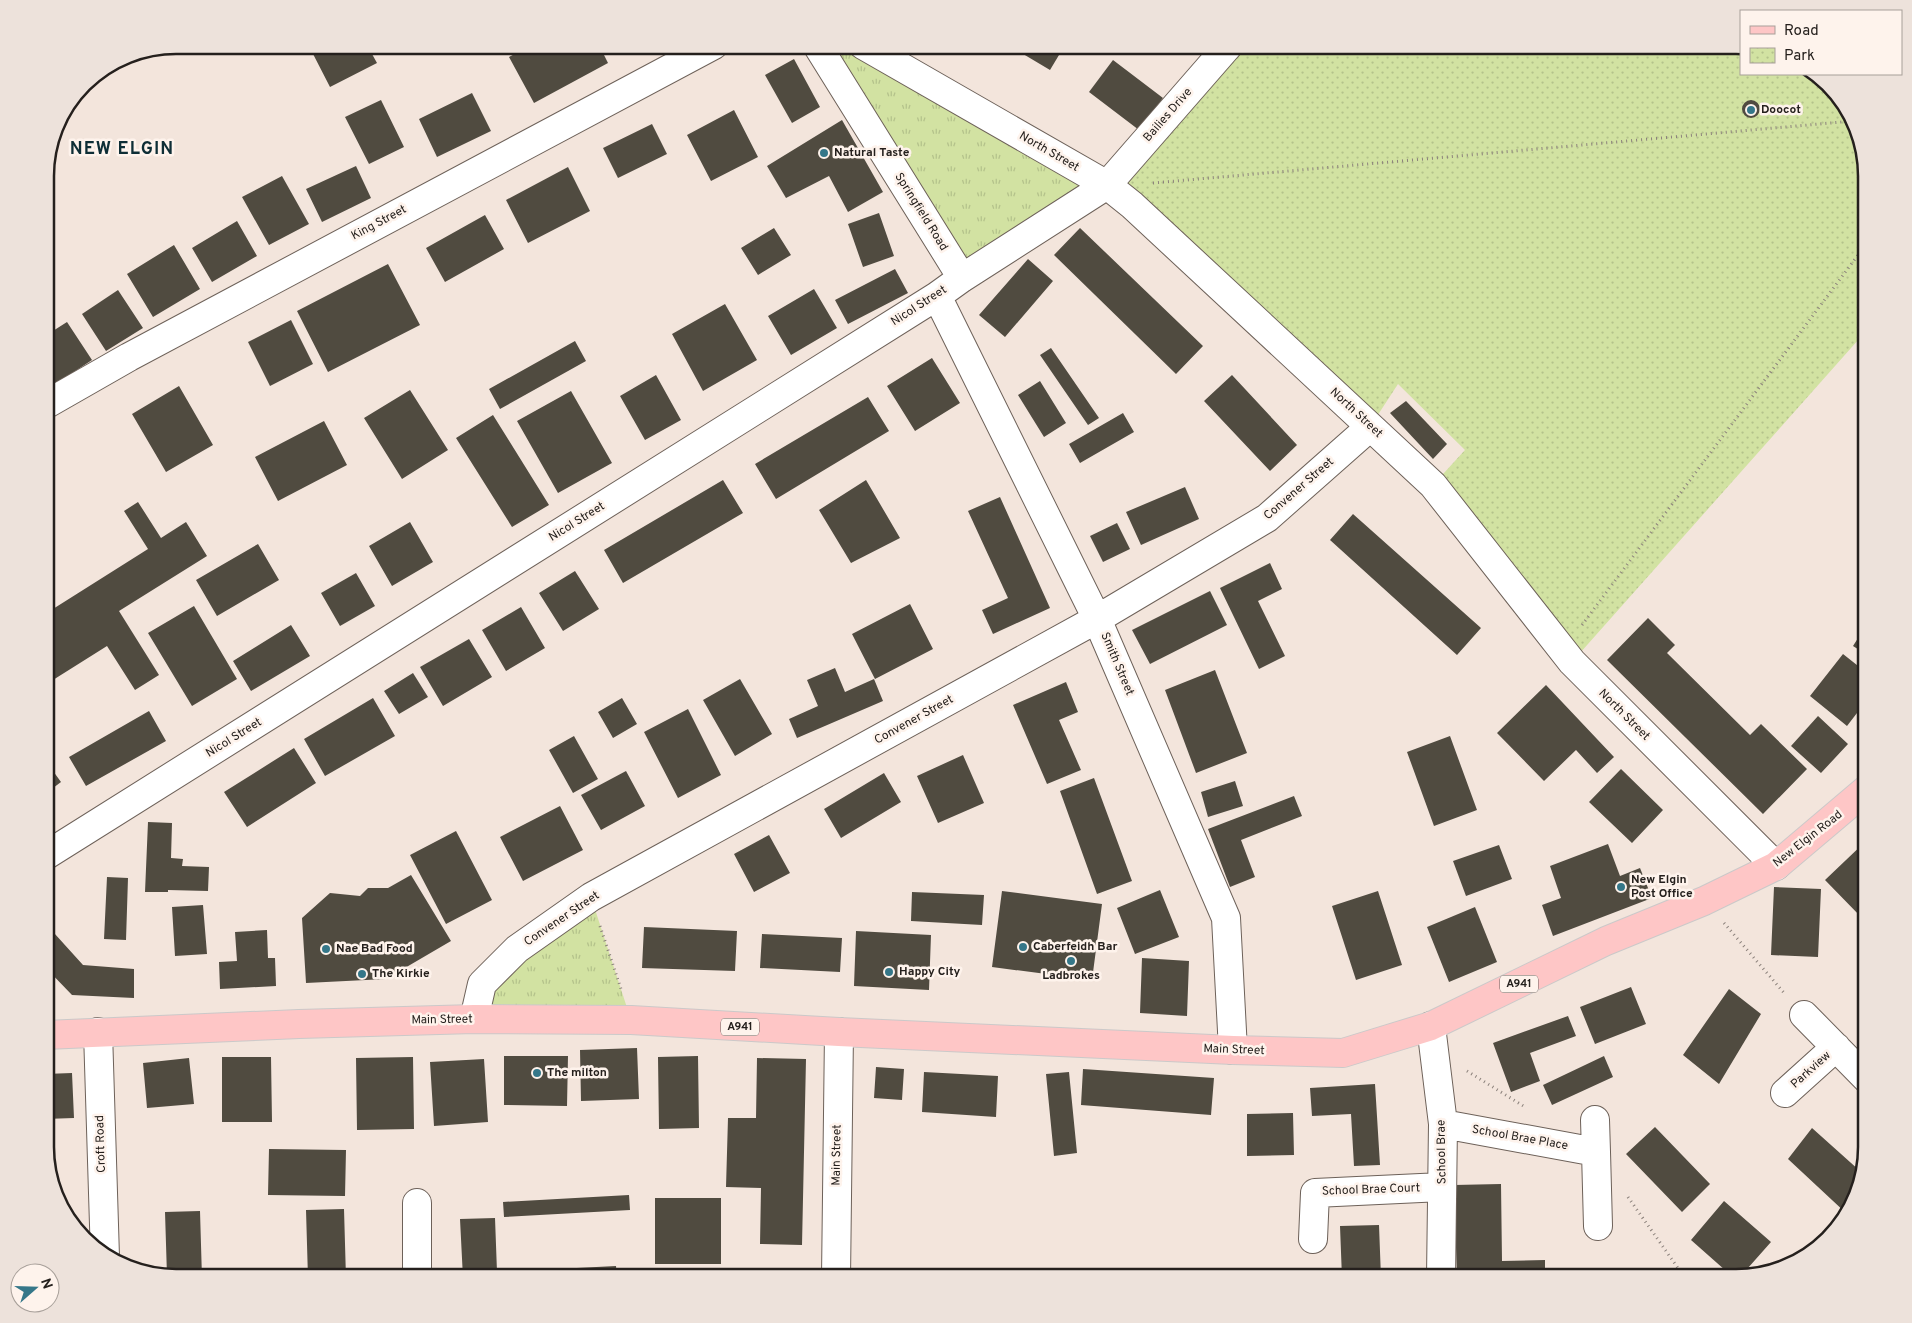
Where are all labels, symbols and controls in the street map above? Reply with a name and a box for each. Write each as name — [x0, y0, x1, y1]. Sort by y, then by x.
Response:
legend — [1740, 10, 1902, 75]
text: Road — [1784, 22, 1819, 41]
text: Park — [1784, 47, 1815, 66]
street label: Bailies Drive — [1140, 85, 1196, 145]
place label: Doocot — [1761, 102, 1801, 118]
marker: Doocot — [1745, 104, 1757, 116]
street label: North Street — [1016, 128, 1082, 176]
district label: NEW ELGIN — [70, 138, 174, 161]
place label: Natural Taste — [834, 145, 910, 161]
marker: Natural Taste — [818, 147, 830, 159]
street label: Springfield Road — [891, 170, 951, 254]
street label: King Street — [349, 202, 409, 244]
street label: Nicol Street — [888, 282, 950, 330]
street label: North Street — [1326, 384, 1386, 442]
street label: Convener Street — [1261, 454, 1337, 524]
street label: Nicol Street — [546, 498, 608, 546]
street label: Smith Street — [1096, 630, 1138, 698]
street label: North Street — [1595, 686, 1653, 744]
street label: Convener Street — [872, 692, 956, 748]
street label: Nicol Street — [203, 714, 265, 762]
street label: New Elgin Road — [1770, 807, 1846, 871]
place label: New Elgin Post Office — [1631, 872, 1693, 902]
marker: New Elgin Post Office — [1615, 881, 1627, 893]
street label: Convener Street — [521, 888, 603, 950]
place label: Caberfeidh Bar — [1033, 939, 1118, 955]
place label: Nae Bad Food — [336, 941, 413, 957]
marker: Caberfeidh Bar — [1017, 941, 1029, 953]
marker: Nae Bad Food — [320, 943, 332, 955]
marker: Ladbrokes — [1065, 955, 1077, 967]
place label: Happy City — [899, 964, 960, 980]
place label: The Kirkie — [372, 966, 430, 982]
marker: Happy City — [883, 966, 895, 978]
marker: The Kirkie — [356, 968, 368, 980]
place label: Ladbrokes — [1042, 968, 1100, 984]
road number: A941 — [1500, 976, 1538, 992]
street label: Main Street — [411, 1011, 473, 1029]
road number: A941 — [721, 1019, 759, 1036]
street label: Main Street — [1203, 1041, 1265, 1059]
street label: Parkview — [1788, 1047, 1835, 1092]
place label: The milton — [547, 1065, 607, 1081]
marker: The milton — [531, 1067, 543, 1079]
street label: Croft Road — [92, 1115, 110, 1173]
street label: School Brae — [1433, 1120, 1451, 1184]
street label: School Brae Place — [1471, 1122, 1569, 1154]
street label: Main Street — [828, 1124, 846, 1186]
street label: School Brae Court — [1322, 1180, 1420, 1200]
north arrow — [10, 1263, 60, 1313]
text: N — [36, 1276, 56, 1292]

